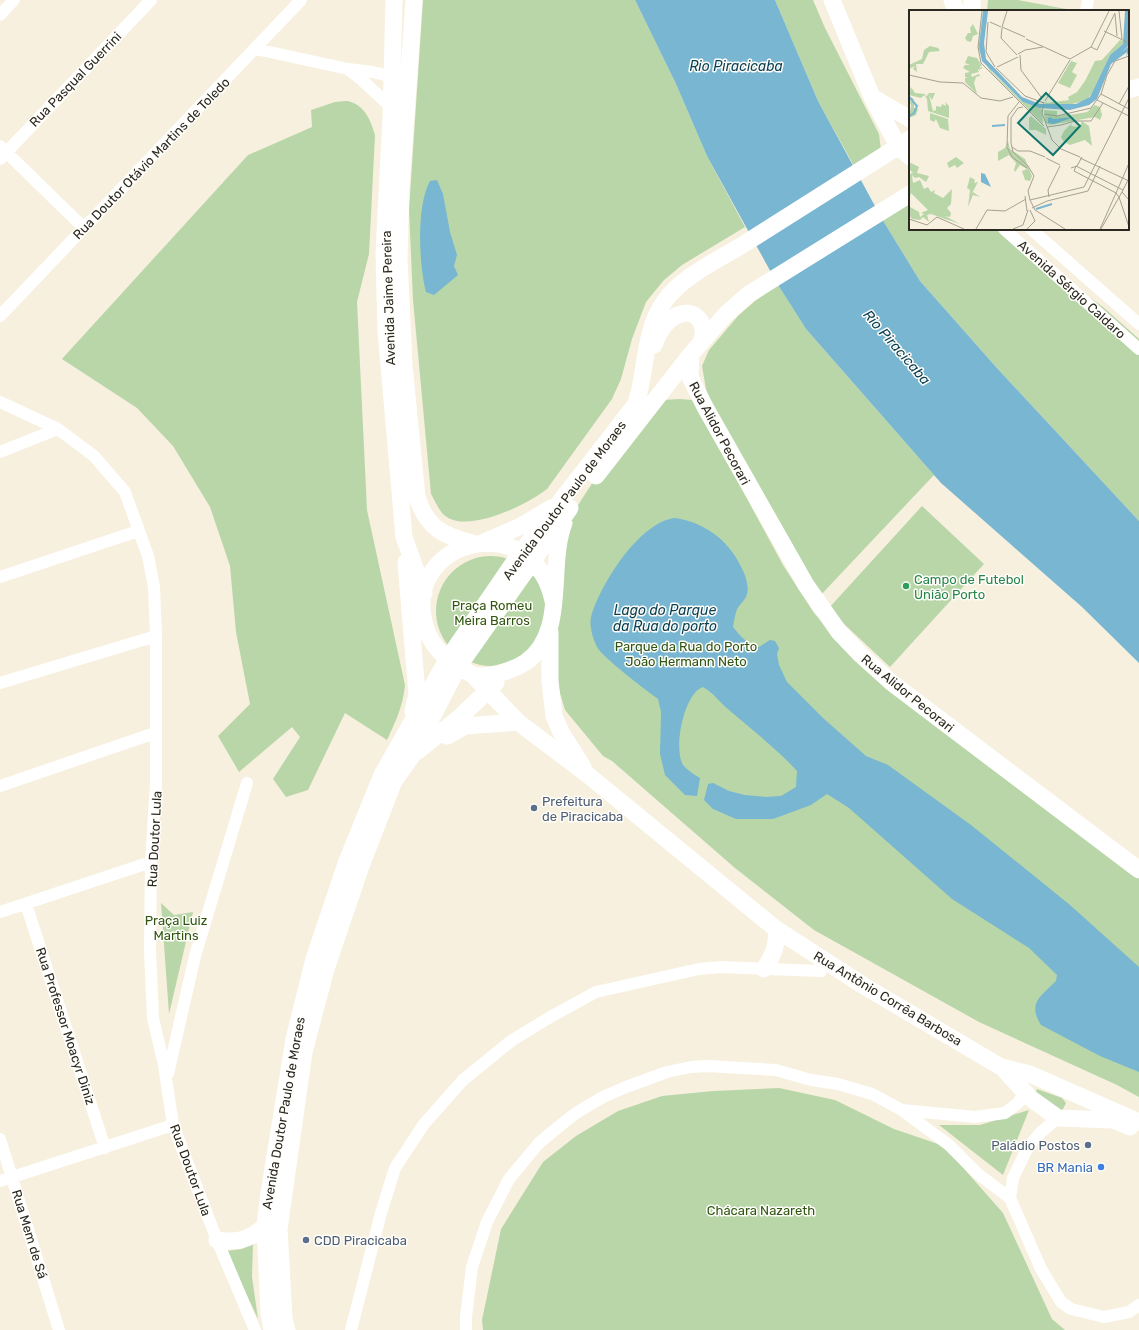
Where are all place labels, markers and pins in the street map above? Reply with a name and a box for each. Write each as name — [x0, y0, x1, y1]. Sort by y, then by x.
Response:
place label: Campo de Futebol União Porto — [914, 572, 1024, 602]
marker: Campo de Futebol União Porto — [901, 581, 911, 591]
place label: Prefeitura de Piracicaba — [542, 794, 623, 824]
marker: Prefeitura de Piracicaba — [529, 803, 539, 813]
place label: Paládio Postos — [991, 1138, 1080, 1153]
marker: Paládio Postos — [1083, 1140, 1093, 1150]
place label: BR Mania — [1037, 1160, 1093, 1175]
marker: BR Mania — [1096, 1162, 1106, 1172]
place label: CDD Piracicaba — [314, 1233, 407, 1248]
marker: CDD Piracicaba — [301, 1235, 311, 1245]

